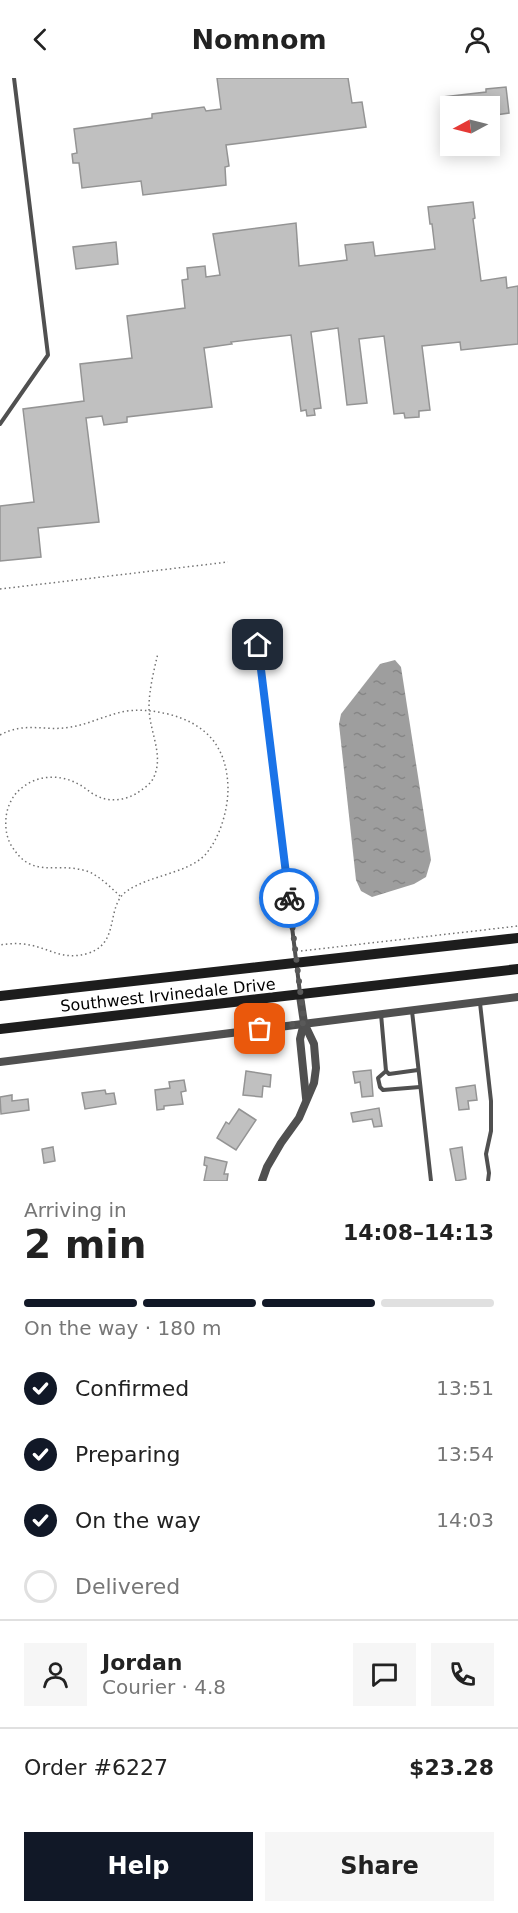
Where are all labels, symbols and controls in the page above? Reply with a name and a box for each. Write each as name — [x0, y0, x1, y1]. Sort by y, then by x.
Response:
icon: back — [24, 23, 57, 56]
icon: person — [461, 23, 494, 56]
text: Nomnom — [191, 24, 327, 55]
north arrow — [440, 96, 500, 156]
map controls — [440, 96, 500, 156]
pin — [232, 619, 283, 670]
icon: home — [241, 628, 274, 661]
courier — [259, 868, 319, 928]
icon: bike — [273, 882, 306, 915]
street label: Southwest Irvinedale Drive — [59, 974, 277, 1016]
pin — [234, 1003, 285, 1054]
icon: bag — [243, 1012, 276, 1045]
text: Arriving in — [24, 1198, 127, 1222]
text: 14:08–14:13 — [343, 1220, 494, 1245]
text: 2 min — [24, 1222, 146, 1267]
text: On the way · 180 m — [24, 1316, 222, 1340]
icon: check — [24, 1372, 57, 1405]
text: Confirmed — [75, 1376, 189, 1401]
text: 13:51 — [436, 1376, 494, 1400]
icon: check — [24, 1438, 57, 1471]
text: Preparing — [75, 1442, 181, 1467]
text: 13:54 — [436, 1442, 494, 1466]
icon: check — [24, 1504, 57, 1537]
text: On the way — [75, 1508, 201, 1533]
text: 14:03 — [436, 1508, 494, 1532]
text: Delivered — [75, 1574, 180, 1599]
button: person — [24, 1643, 87, 1706]
button: chat — [353, 1643, 416, 1706]
button: phone — [431, 1643, 494, 1706]
text: Jordan — [102, 1650, 182, 1675]
text: Courier · 4.8 — [102, 1675, 226, 1699]
text: Order #6227 — [24, 1755, 168, 1780]
text: $23.28 — [409, 1755, 494, 1780]
button: Help — [24, 1832, 253, 1901]
button: Share — [265, 1832, 494, 1901]

